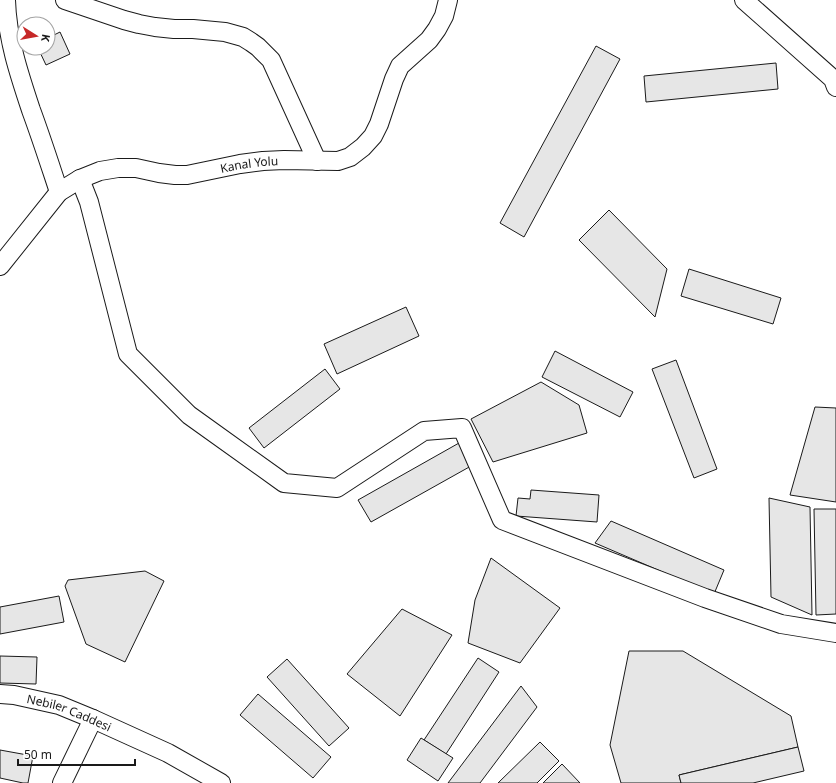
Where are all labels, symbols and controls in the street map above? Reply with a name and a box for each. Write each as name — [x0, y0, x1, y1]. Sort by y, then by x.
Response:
north arrow — [16, 16, 56, 56]
text: K — [38, 33, 54, 44]
street label: Kanal Yolu — [218, 152, 279, 176]
street label: Nebiler Caddesi — [25, 690, 114, 735]
scale bar — [18, 741, 135, 767]
text: 50 m — [24, 746, 52, 763]

